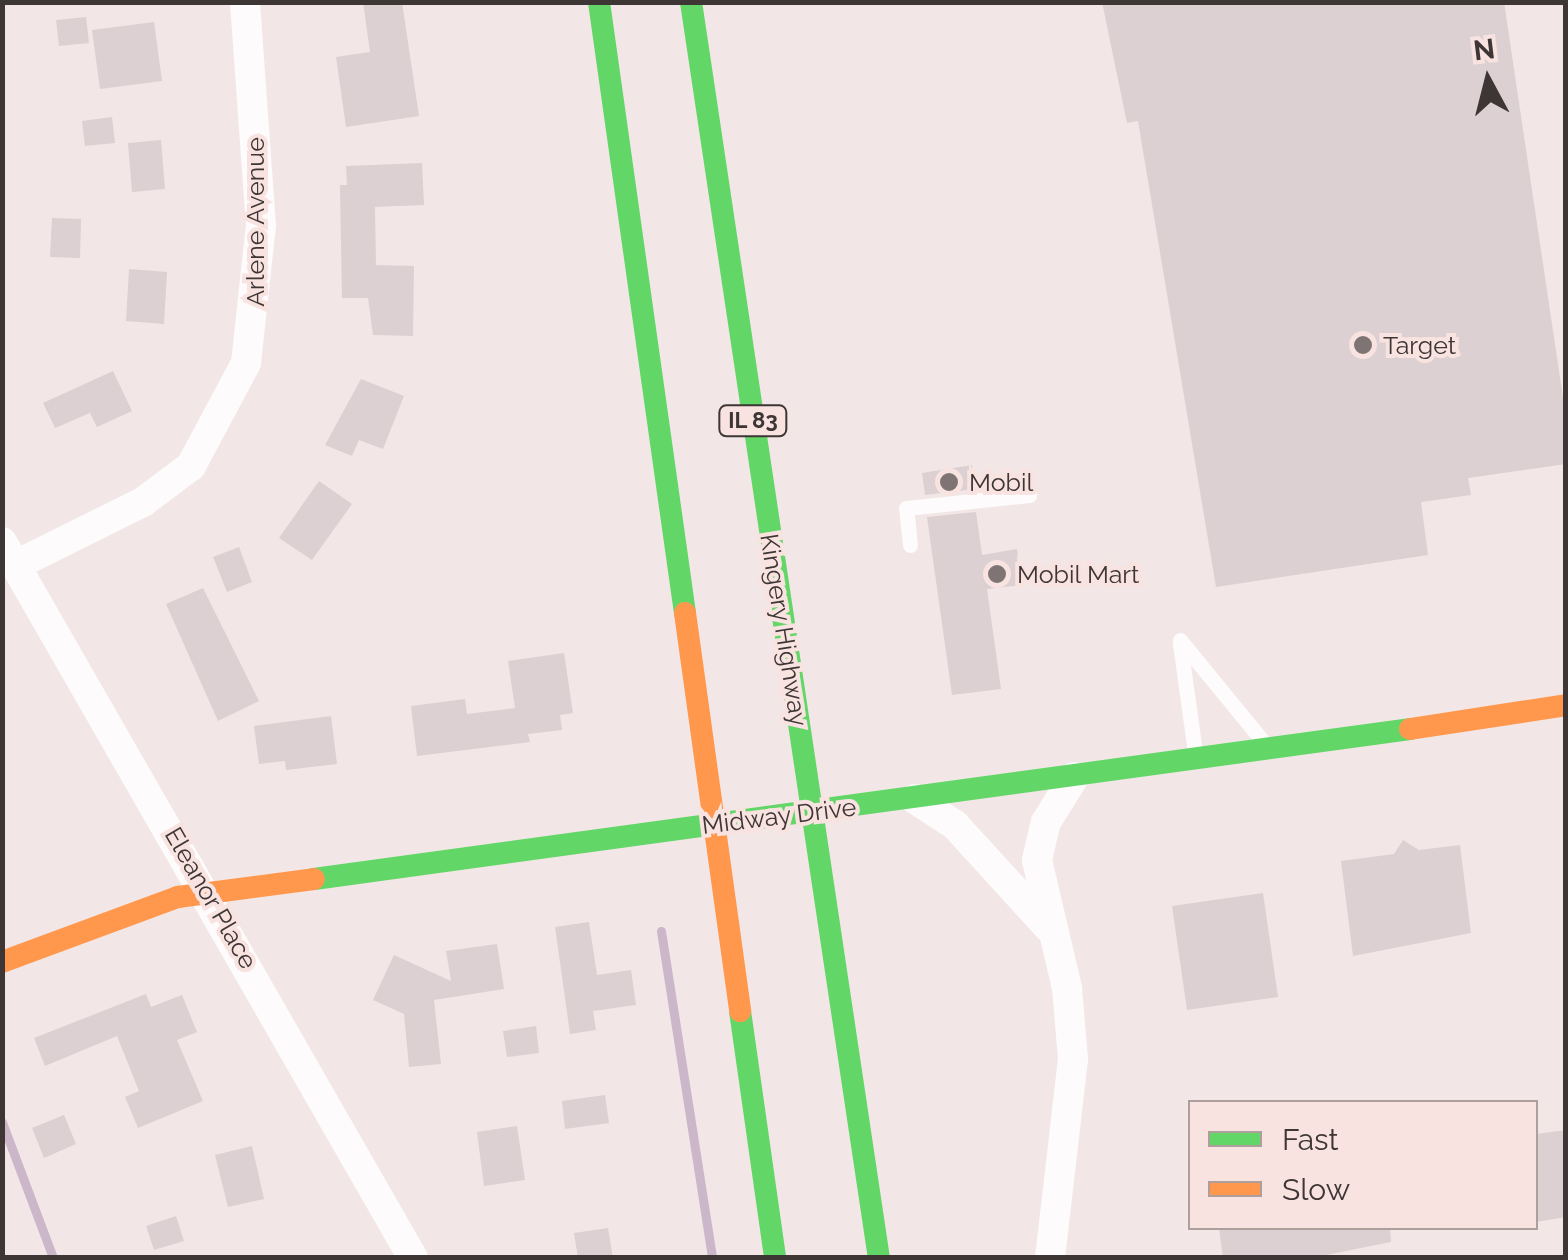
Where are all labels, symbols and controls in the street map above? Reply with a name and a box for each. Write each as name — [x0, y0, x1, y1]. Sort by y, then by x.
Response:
north arrow — [1438, 30, 1538, 130]
text: N — [1472, 32, 1497, 67]
street label: Arlene Avenue — [240, 137, 270, 307]
place label: Target — [1383, 330, 1456, 360]
marker: Target — [1352, 334, 1374, 356]
road number: IL 83 — [718, 404, 788, 438]
place label: Mobil — [969, 467, 1033, 497]
marker: Mobil — [938, 471, 960, 493]
street label: Kingery Highway — [754, 531, 814, 729]
place label: Mobil Mart — [1017, 559, 1140, 589]
marker: Mobil Mart — [986, 563, 1008, 585]
street label: Midway Drive — [700, 792, 858, 840]
street label: Eleanor Place — [158, 822, 264, 974]
legend — [1188, 1100, 1538, 1230]
text: Fast — [1282, 1122, 1339, 1157]
text: Slow — [1282, 1172, 1350, 1207]

